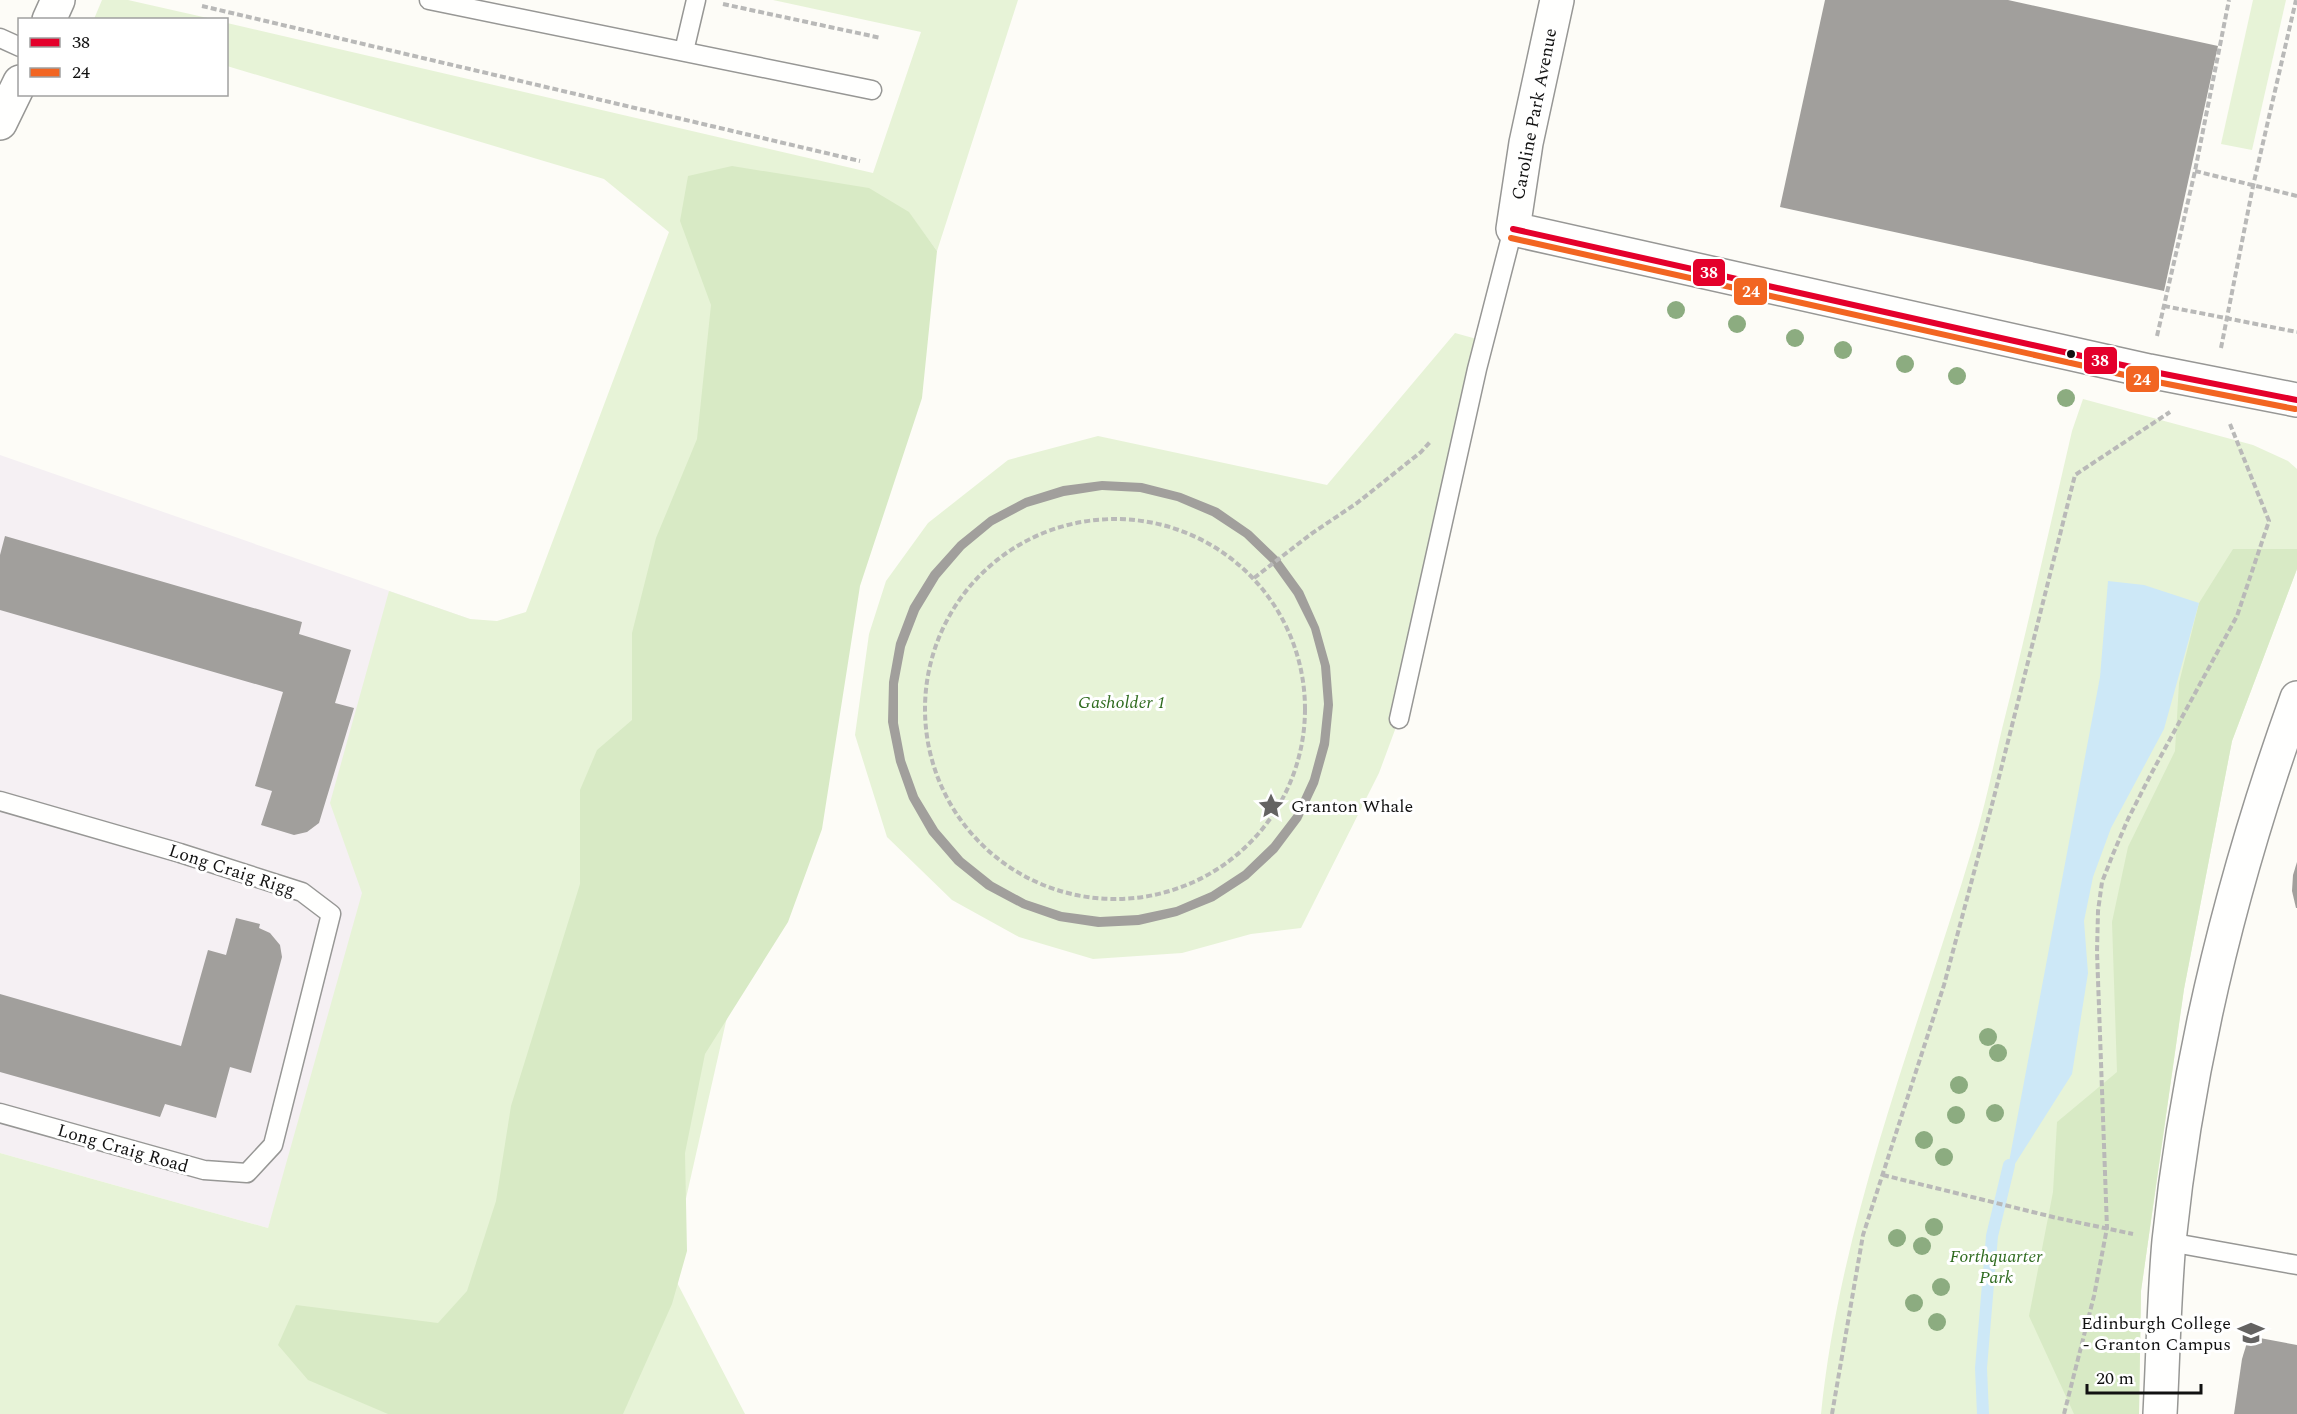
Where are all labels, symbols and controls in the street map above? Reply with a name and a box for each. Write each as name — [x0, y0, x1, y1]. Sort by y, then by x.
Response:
legend — [18, 18, 228, 96]
street label: Caroline Park Avenue — [1505, 26, 1564, 202]
text: 38 — [72, 29, 90, 56]
text: 24 — [72, 59, 90, 86]
line badge: 38 — [1692, 258, 1726, 287]
text: 38 — [1700, 261, 1718, 285]
line badge: 24 — [1733, 277, 1768, 306]
text: 24 — [1742, 280, 1760, 304]
line badge: 38 — [2083, 346, 2118, 375]
unlabelled marker — [2065, 348, 2077, 360]
text: 38 — [2091, 349, 2109, 373]
line badge: 24 — [2125, 365, 2160, 393]
text: 24 — [2133, 368, 2151, 392]
park label: Gasholder 1 — [1078, 689, 1166, 716]
place icon: Granton Whale — [1256, 791, 1286, 821]
place label: Granton Whale — [1291, 793, 1413, 820]
street label: Long Craig Rigg — [165, 837, 299, 904]
street label: Long Craig Road — [54, 1117, 192, 1180]
park label: Forthquarter Park — [1950, 1243, 2043, 1291]
place label: Edinburgh College - Granton Campus — [2081, 1310, 2231, 1358]
school or university icon: Edinburgh College - Granton Campus — [2236, 1318, 2266, 1348]
scale bar — [2087, 1357, 2201, 1395]
text: 20 m — [2096, 1365, 2134, 1392]

